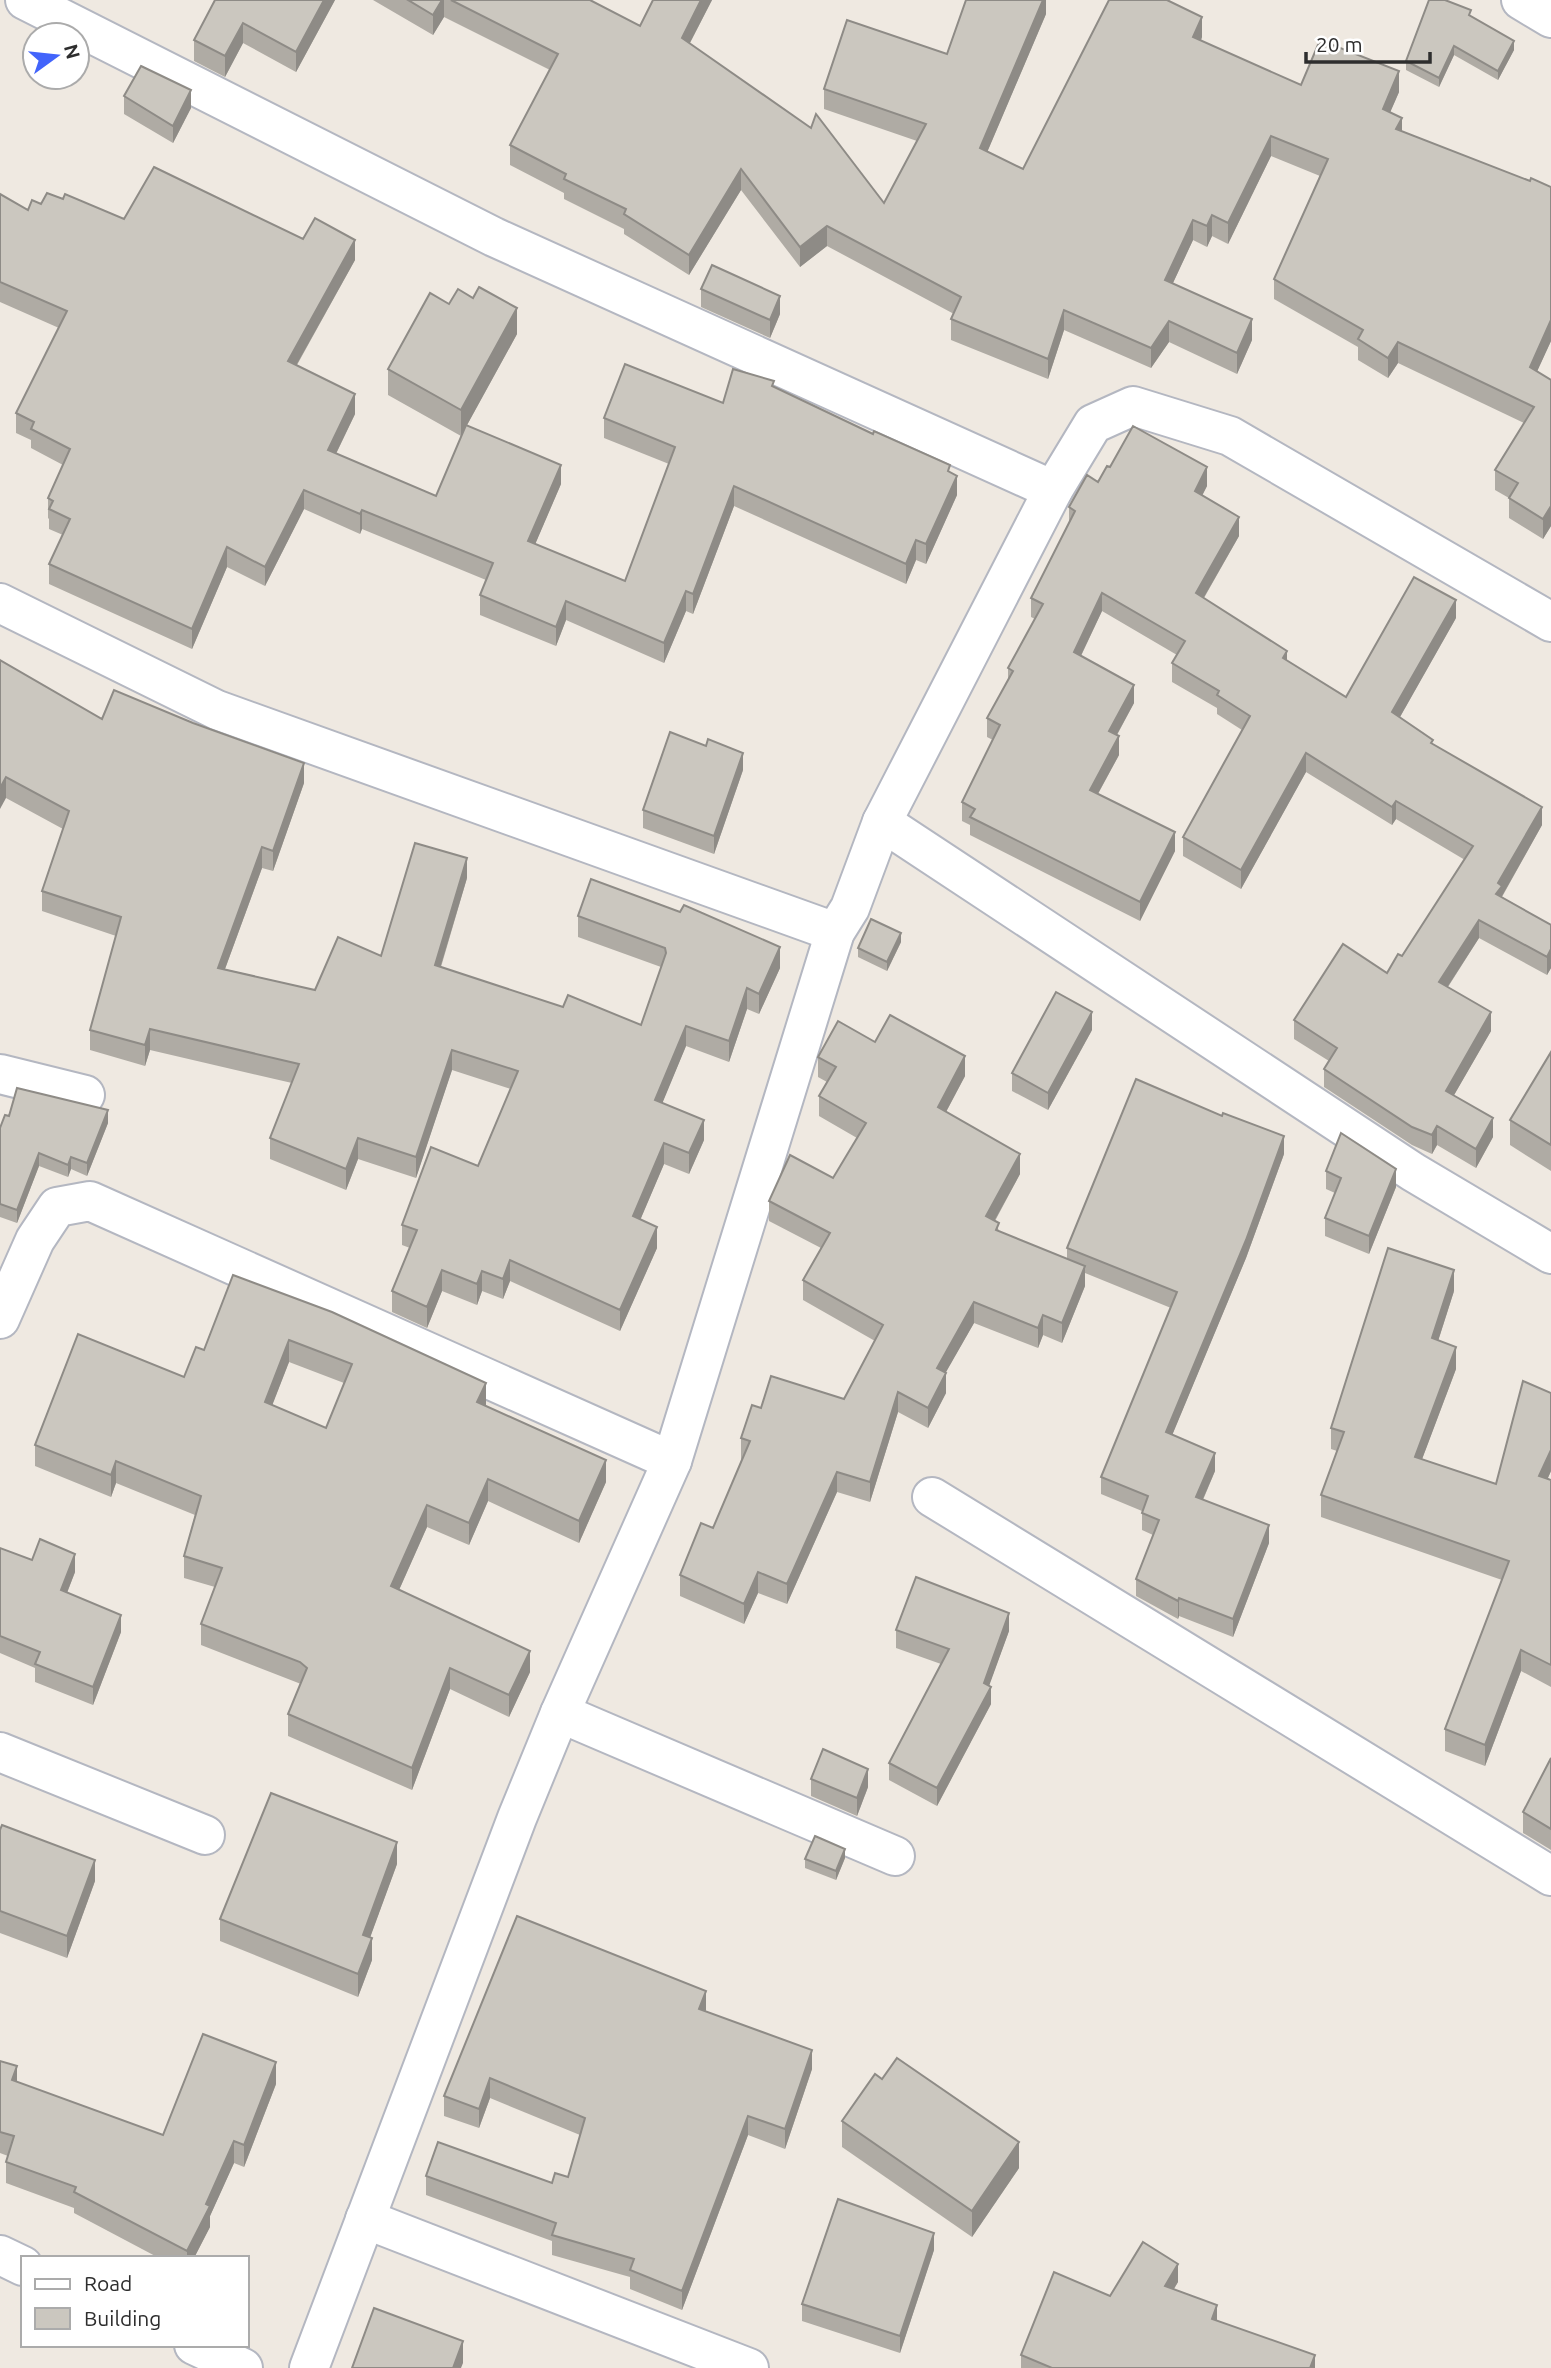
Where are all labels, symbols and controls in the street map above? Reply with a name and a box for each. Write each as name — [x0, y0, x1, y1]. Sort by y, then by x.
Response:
north arrow — [21, 21, 91, 91]
scale bar — [1306, 21, 1430, 65]
text: 20 m — [1316, 32, 1363, 56]
text: N — [60, 42, 85, 61]
legend — [21, 2256, 248, 2347]
text: Road — [84, 2271, 132, 2295]
text: Building — [84, 2306, 161, 2330]

